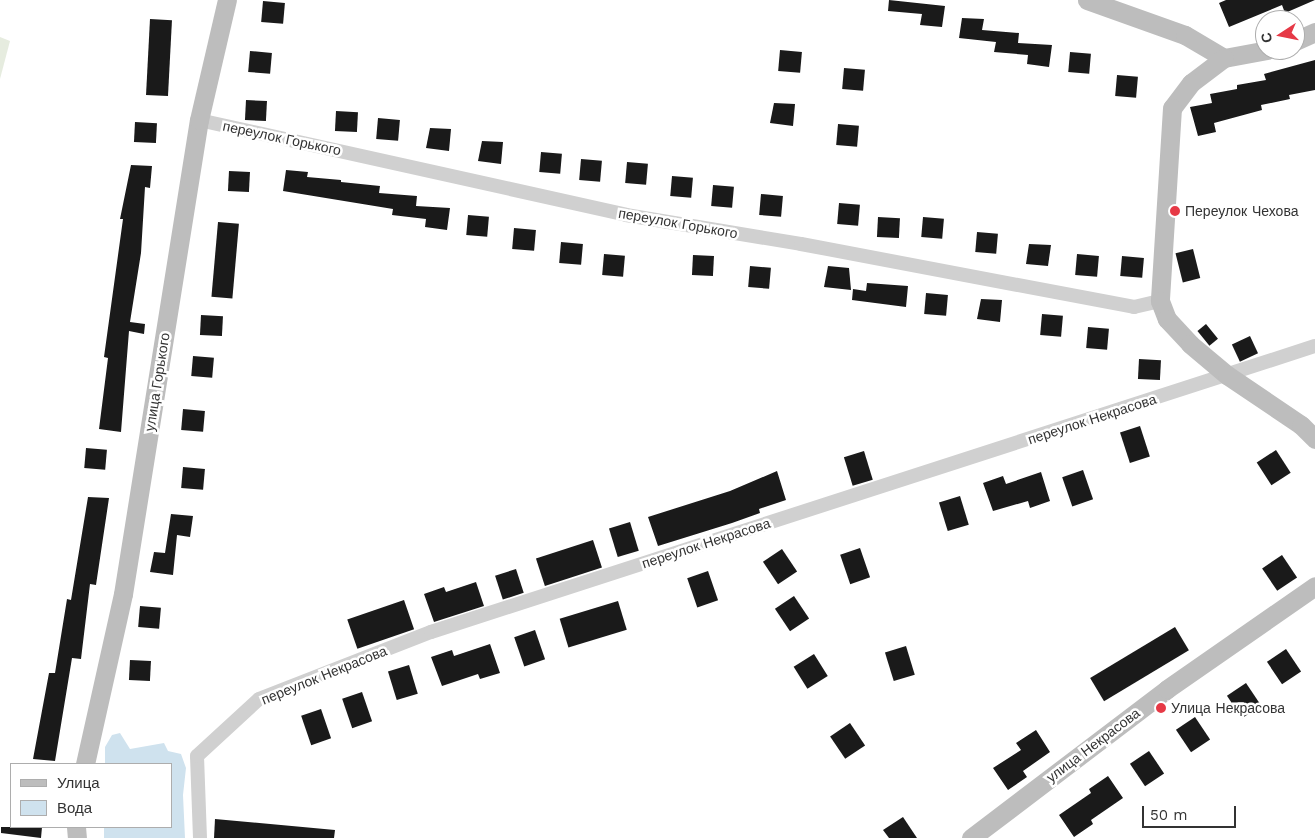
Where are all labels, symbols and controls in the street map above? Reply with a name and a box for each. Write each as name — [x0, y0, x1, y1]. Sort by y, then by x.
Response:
north arrow — [1255, 10, 1305, 60]
text: С — [1257, 31, 1275, 44]
street label: переулок Горького — [221, 117, 343, 159]
place label: Переулок Чехова — [1185, 203, 1298, 219]
street label: переулок Горького — [617, 204, 739, 242]
marker: Переулок Чехова — [1169, 205, 1181, 217]
street label: улица Горького — [141, 332, 173, 432]
street label: переулок Некрасова — [1026, 390, 1158, 448]
street label: переулок Некрасова — [640, 514, 772, 572]
street label: переулок Некрасова — [259, 642, 389, 708]
place label: Улица Некрасова — [1171, 700, 1285, 716]
marker: Улица Некрасова — [1155, 702, 1167, 714]
street label: улица Некрасова — [1043, 704, 1143, 786]
legend — [10, 763, 172, 828]
text: Улица — [57, 774, 100, 792]
scale bar — [1145, 796, 1239, 828]
text: Вода — [57, 799, 92, 817]
text: 50 m — [1150, 806, 1187, 824]

